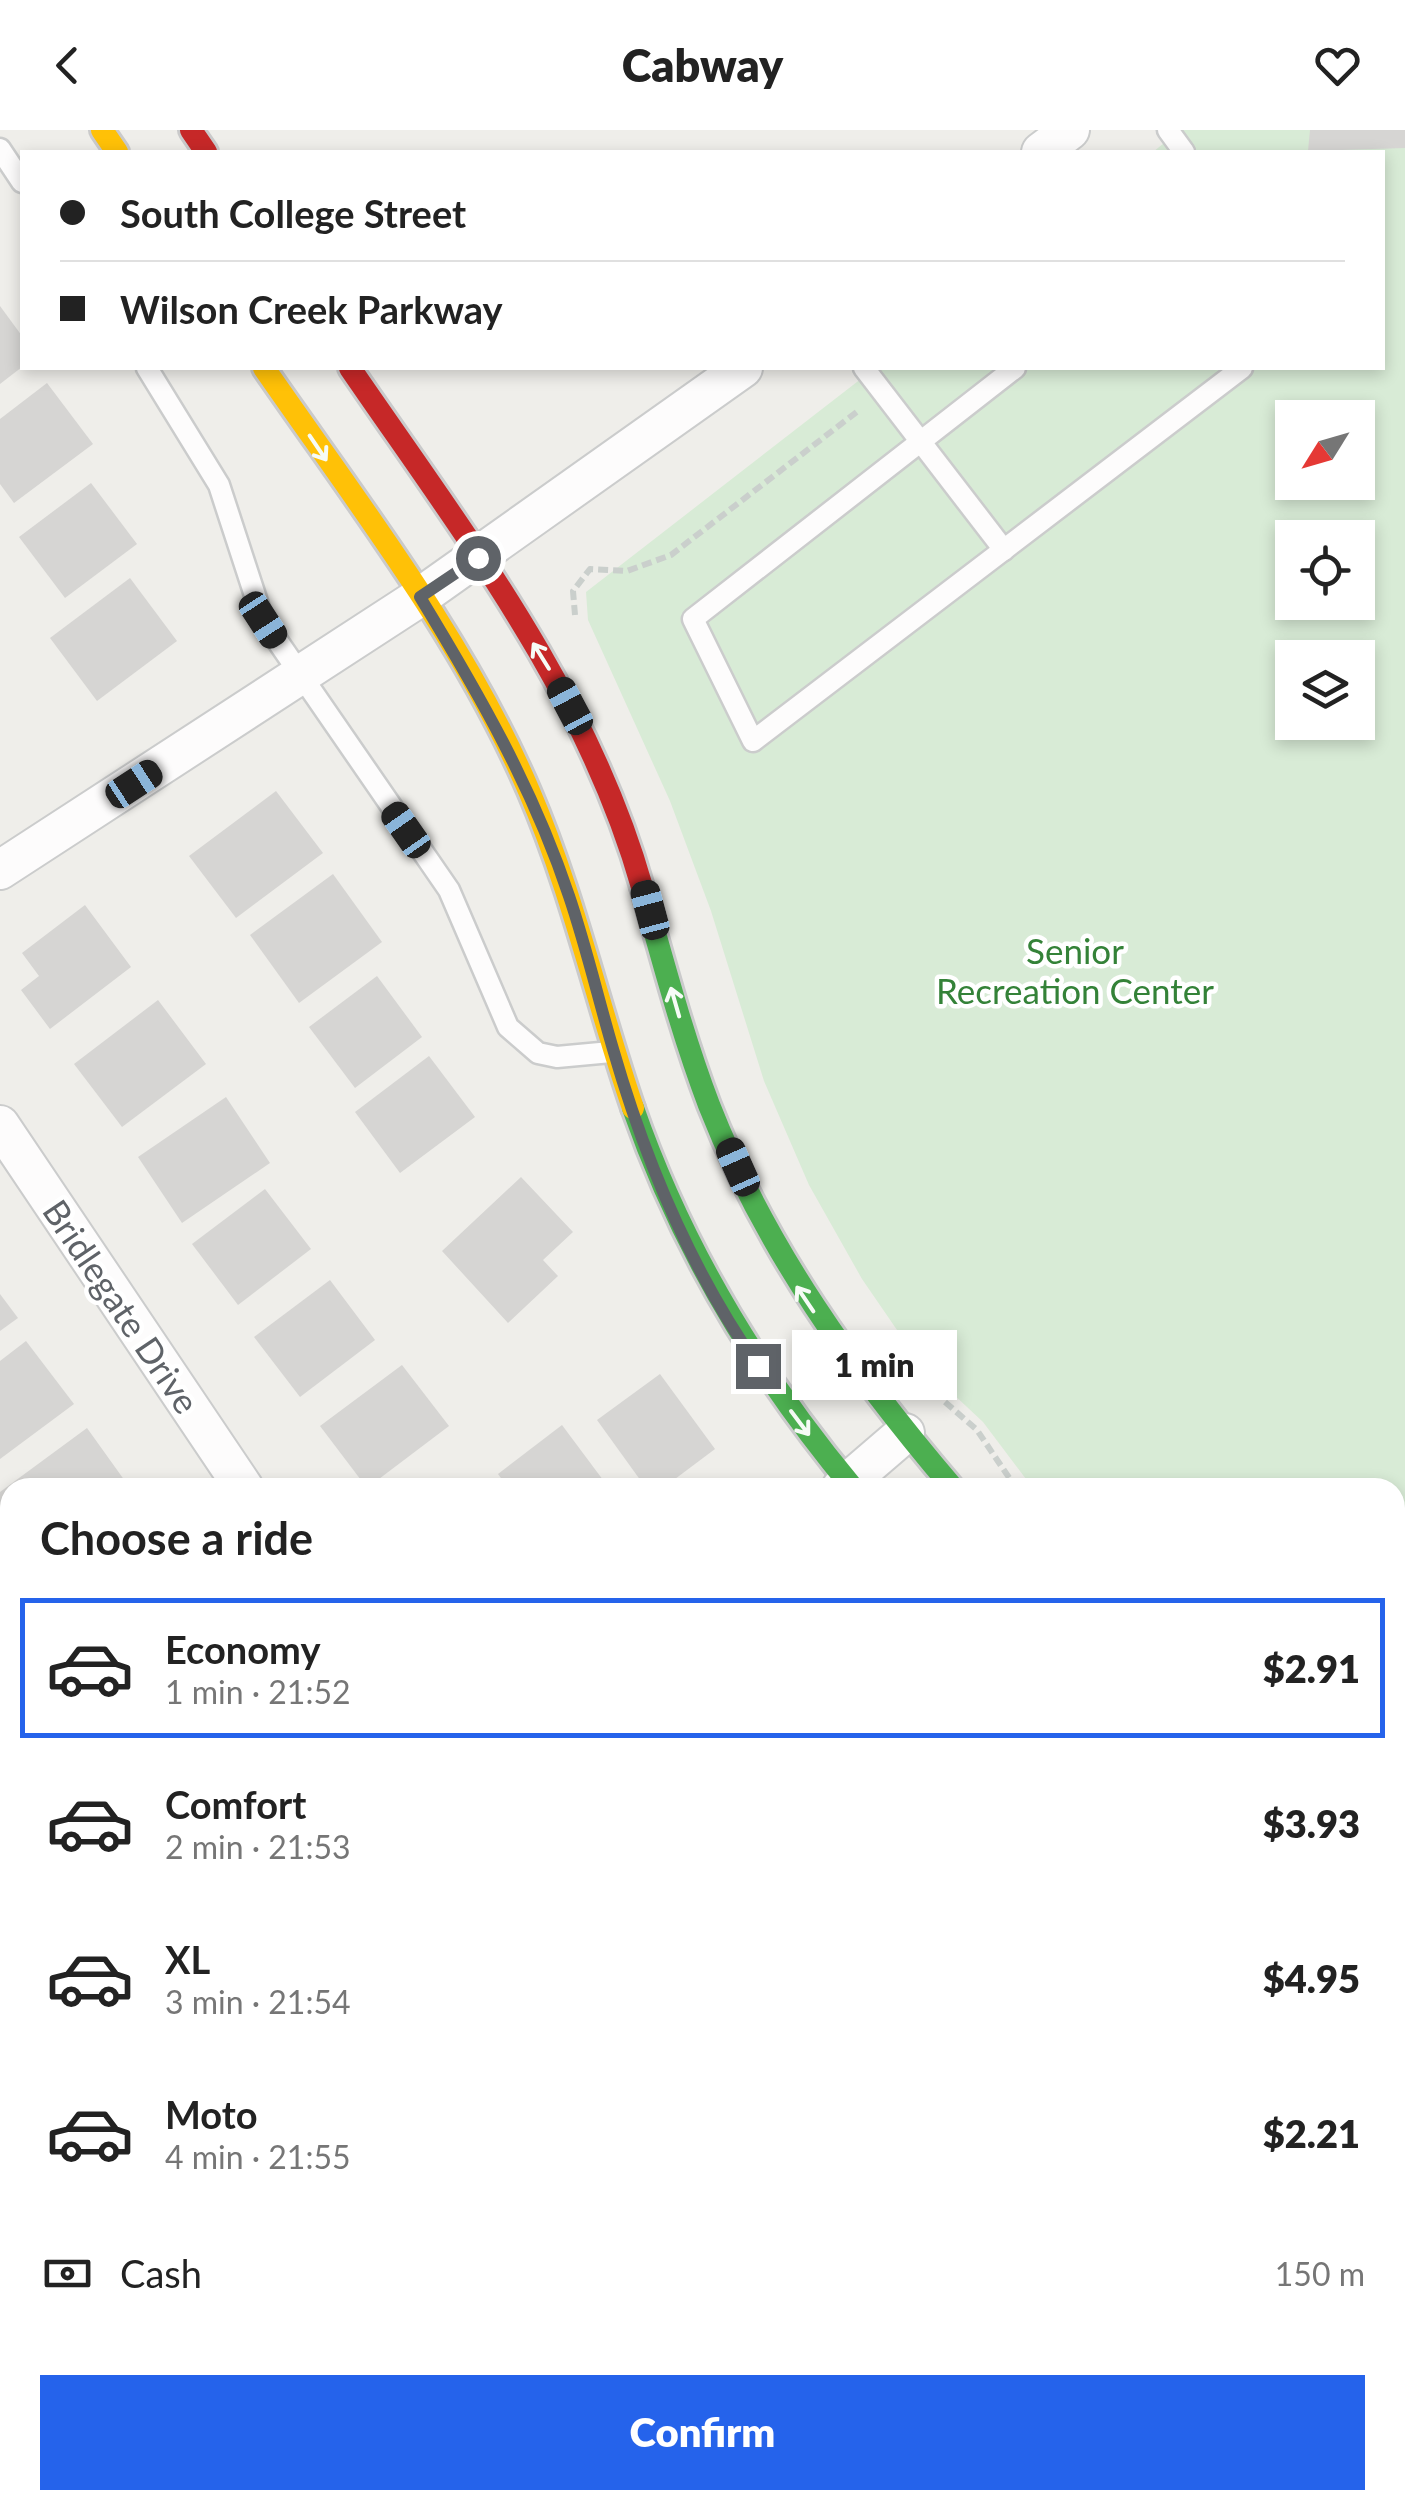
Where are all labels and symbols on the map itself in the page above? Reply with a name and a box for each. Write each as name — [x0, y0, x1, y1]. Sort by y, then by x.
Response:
north arrow — [1275, 400, 1375, 500]
one-way arrow — [308, 434, 329, 462]
route start — [456, 536, 501, 581]
car — [234, 587, 292, 653]
one-way arrow — [531, 642, 551, 670]
car — [543, 672, 597, 740]
car — [101, 755, 167, 813]
car — [377, 797, 435, 863]
car — [628, 877, 672, 943]
park label: Senior Recreation Center — [936, 929, 1214, 1011]
one-way arrow — [665, 987, 684, 1018]
car — [712, 1133, 764, 1201]
street label: Bridlegate Drive — [35, 1191, 209, 1421]
one-way arrow — [795, 1285, 816, 1313]
callout: 1 min — [793, 1331, 958, 1401]
route end — [736, 1344, 781, 1389]
one-way arrow — [789, 1409, 810, 1436]

